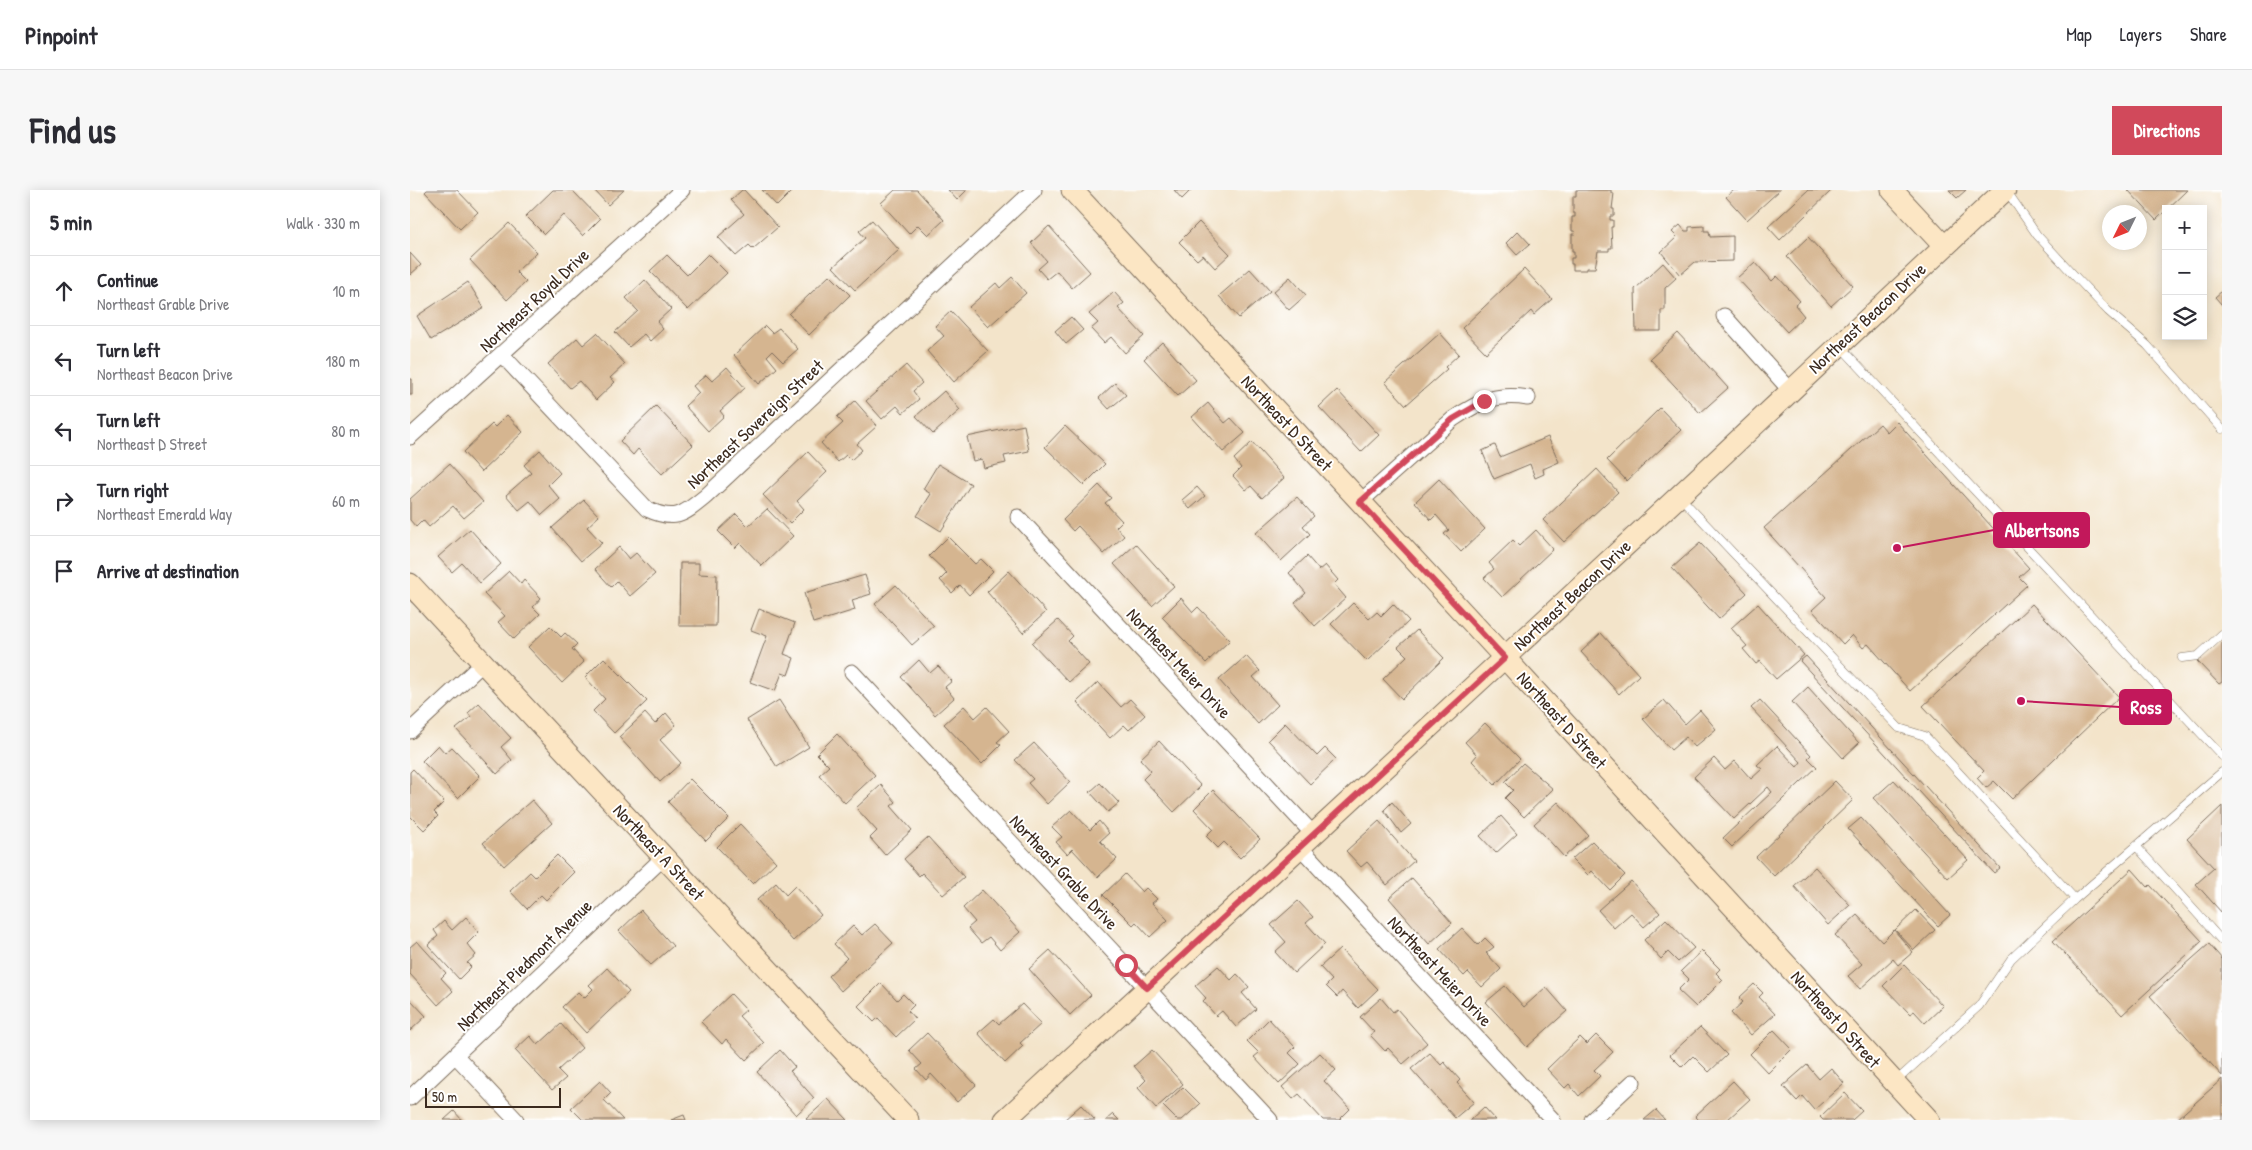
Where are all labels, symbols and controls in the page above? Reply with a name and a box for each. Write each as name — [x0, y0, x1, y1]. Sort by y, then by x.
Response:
text: Pinpoint — [25, 19, 97, 51]
text: Map — [2066, 22, 2092, 47]
text: Layers — [2120, 22, 2162, 47]
text: Share — [2190, 22, 2227, 47]
button: Directions — [2112, 106, 2222, 155]
text: Find us — [30, 107, 116, 154]
north arrow — [2102, 205, 2147, 250]
map controls — [2162, 205, 2207, 340]
button: + — [2162, 205, 2207, 250]
text: 5 min — [50, 208, 92, 237]
text: Walk · 330 m — [286, 212, 360, 234]
street label: Northeast Royal Drive — [474, 242, 594, 358]
button: − — [2162, 250, 2207, 295]
street label: Northeast Beacon Drive — [1803, 257, 1931, 379]
text: Continue — [97, 267, 158, 293]
icon: ahead — [50, 277, 78, 305]
text: 10 m — [332, 280, 360, 302]
text: Northeast Grable Drive — [97, 293, 229, 315]
button: layers — [2162, 295, 2207, 340]
text: Turn left — [97, 337, 160, 363]
icon: left — [50, 347, 78, 375]
text: 180 m — [326, 350, 360, 372]
street label: Northeast Sovereign Street — [681, 353, 830, 494]
text: Northeast Beacon Drive — [97, 363, 233, 385]
street label: Northeast D Street — [1236, 369, 1339, 477]
route end — [1473, 390, 1496, 413]
text: Turn left — [97, 407, 160, 433]
icon: left — [50, 417, 78, 445]
text: 80 m — [331, 420, 360, 442]
text: Northeast D Street — [97, 433, 207, 455]
text: Turn right — [97, 477, 168, 503]
icon: right — [50, 487, 78, 515]
text: 60 m — [332, 490, 360, 512]
text: Northeast Emerald Way — [97, 503, 232, 525]
callout: Albertsons — [1994, 513, 2089, 547]
text: Albertsons — [2005, 517, 2080, 543]
street label: Northeast Beacon Drive — [1508, 534, 1636, 656]
icon: arrive — [50, 557, 78, 585]
text: Arrive at destination — [97, 558, 239, 584]
street label: Northeast Meier Drive — [1121, 602, 1237, 724]
street label: Northeast D Street — [1511, 666, 1613, 775]
callout: Ross — [2120, 690, 2171, 724]
text: Ross — [2131, 694, 2162, 720]
street label: Northeast A Street — [608, 798, 711, 906]
street label: Northeast Grable Drive — [1004, 809, 1124, 935]
street label: Northeast Piedmont Avenue — [451, 894, 597, 1036]
street label: Northeast Meier Drive — [1382, 910, 1498, 1032]
route start — [1115, 954, 1138, 977]
street label: Northeast D Street — [1785, 965, 1887, 1074]
scale bar — [425, 1085, 561, 1108]
text: 50 m — [432, 1087, 457, 1106]

